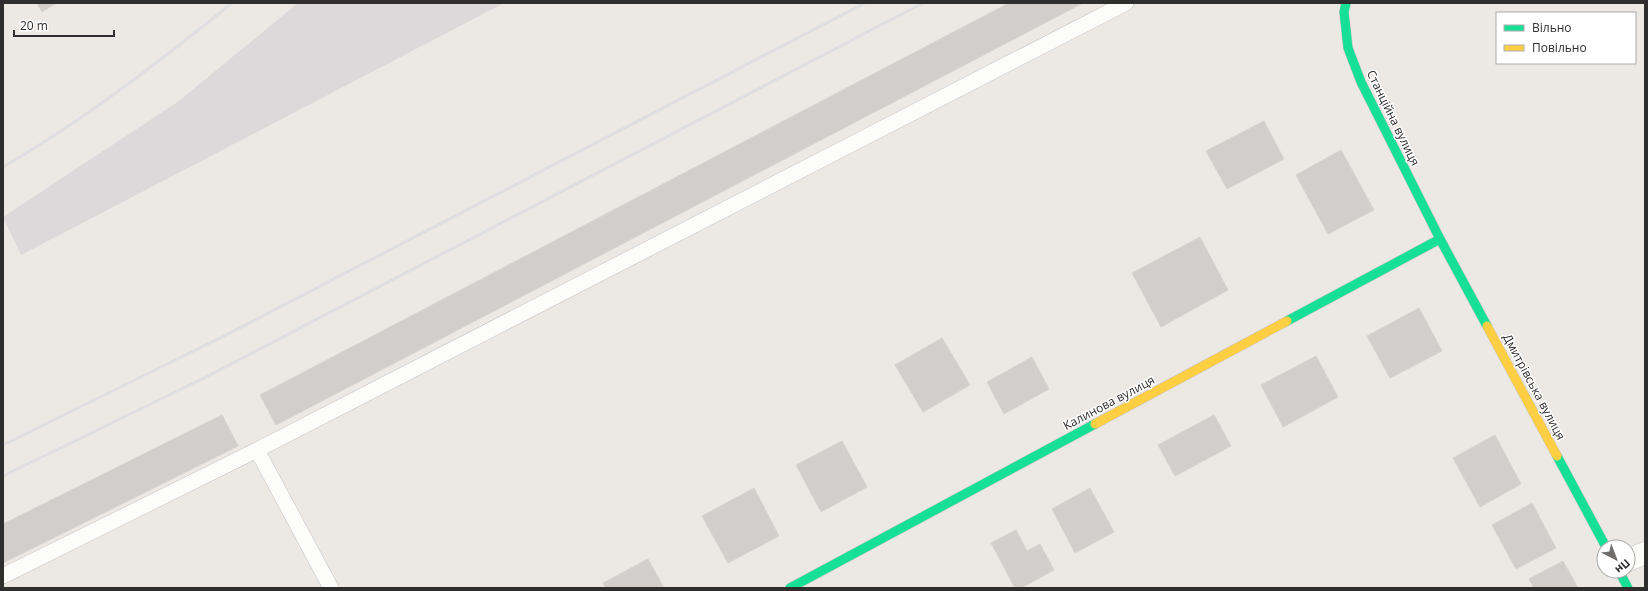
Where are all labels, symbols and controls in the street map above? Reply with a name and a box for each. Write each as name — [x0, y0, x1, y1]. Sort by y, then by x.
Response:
scale bar — [14, 12, 114, 38]
legend — [1496, 12, 1636, 64]
text: 20 m — [20, 17, 48, 34]
text: Вільно — [1532, 19, 1572, 36]
text: Повільно — [1532, 39, 1587, 56]
street label: Станційна вулиця — [1363, 67, 1424, 169]
street label: Дмитрівська вулиця — [1499, 331, 1570, 443]
street label: Калинова вулиця — [1060, 371, 1158, 434]
north arrow — [1596, 539, 1636, 579]
text: Пн — [1612, 556, 1634, 578]

